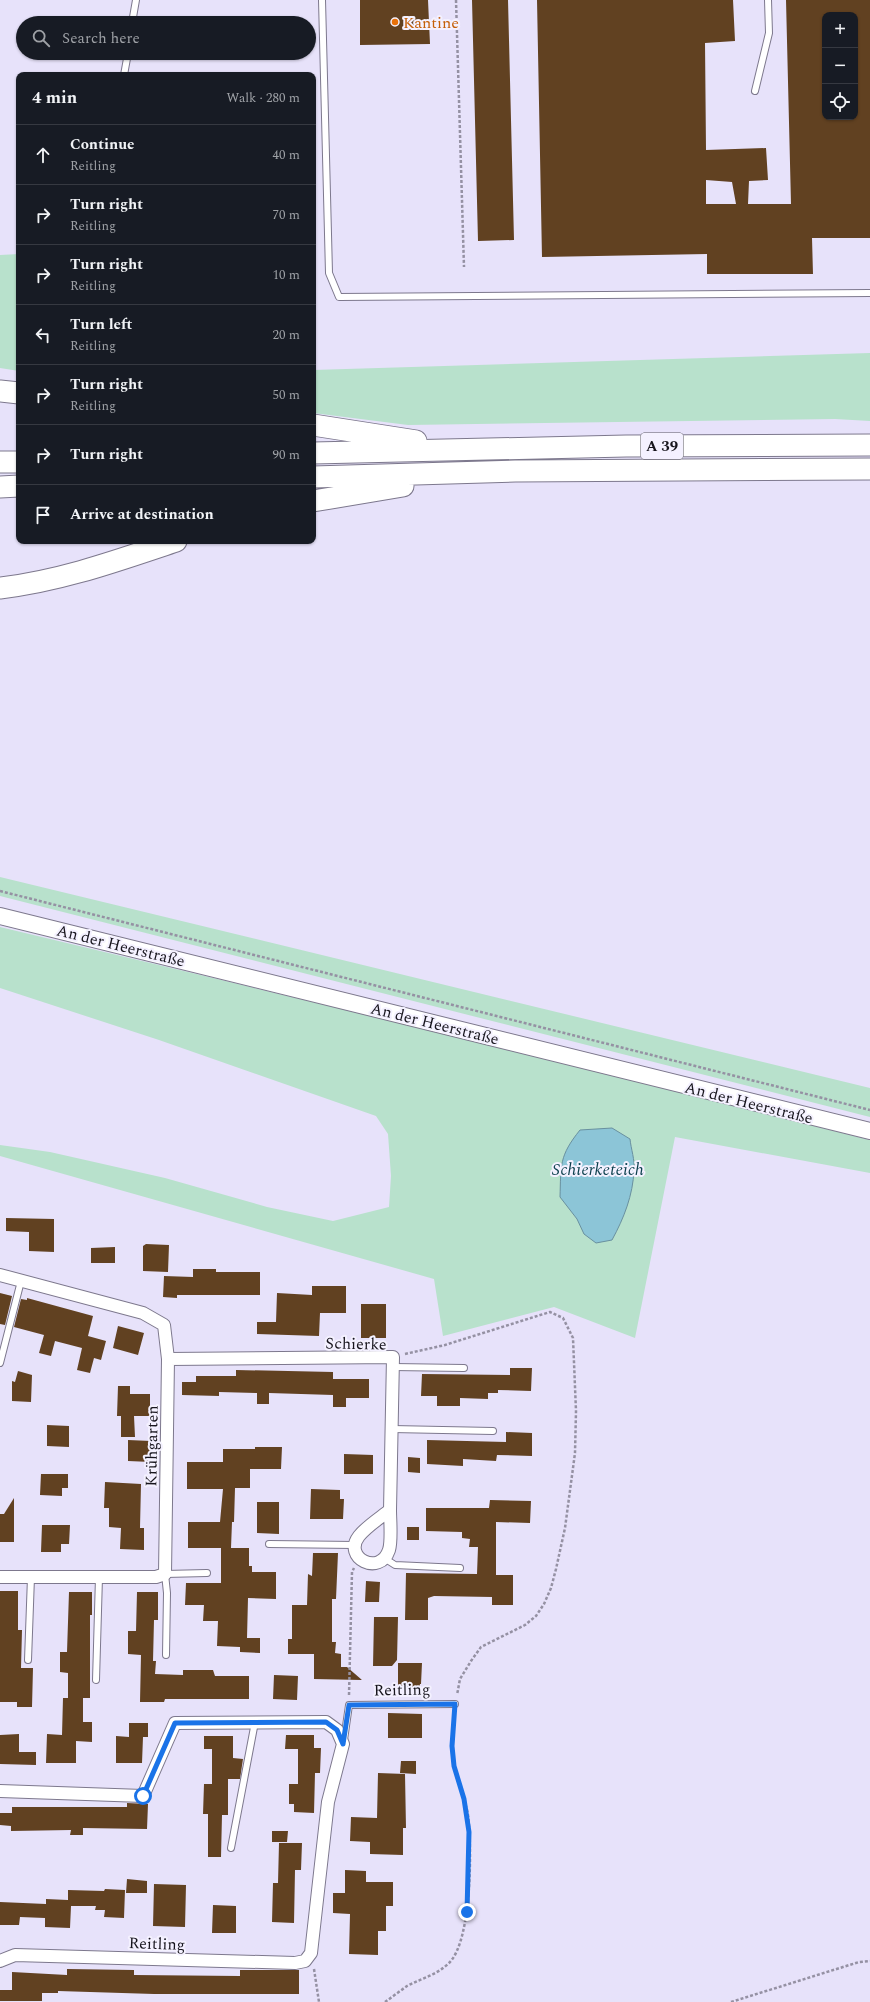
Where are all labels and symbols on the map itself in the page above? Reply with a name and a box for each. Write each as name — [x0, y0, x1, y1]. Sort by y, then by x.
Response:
place label: Kantine — [403, 11, 459, 35]
marker: Kantine — [390, 17, 400, 27]
road number: A 39 — [641, 433, 683, 459]
street label: An der Heerstraße — [54, 918, 187, 974]
street label: An der Heerstraße — [368, 996, 501, 1052]
street label: An der Heerstraße — [682, 1075, 815, 1131]
water label: Schierketeich — [552, 1157, 644, 1183]
street label: Schierke — [325, 1331, 387, 1357]
street label: Krühgarten — [139, 1405, 165, 1487]
street label: Reitling — [373, 1678, 431, 1702]
route start — [134, 1787, 152, 1805]
route end — [458, 1903, 476, 1921]
street label: Reitling — [128, 1931, 186, 1957]

